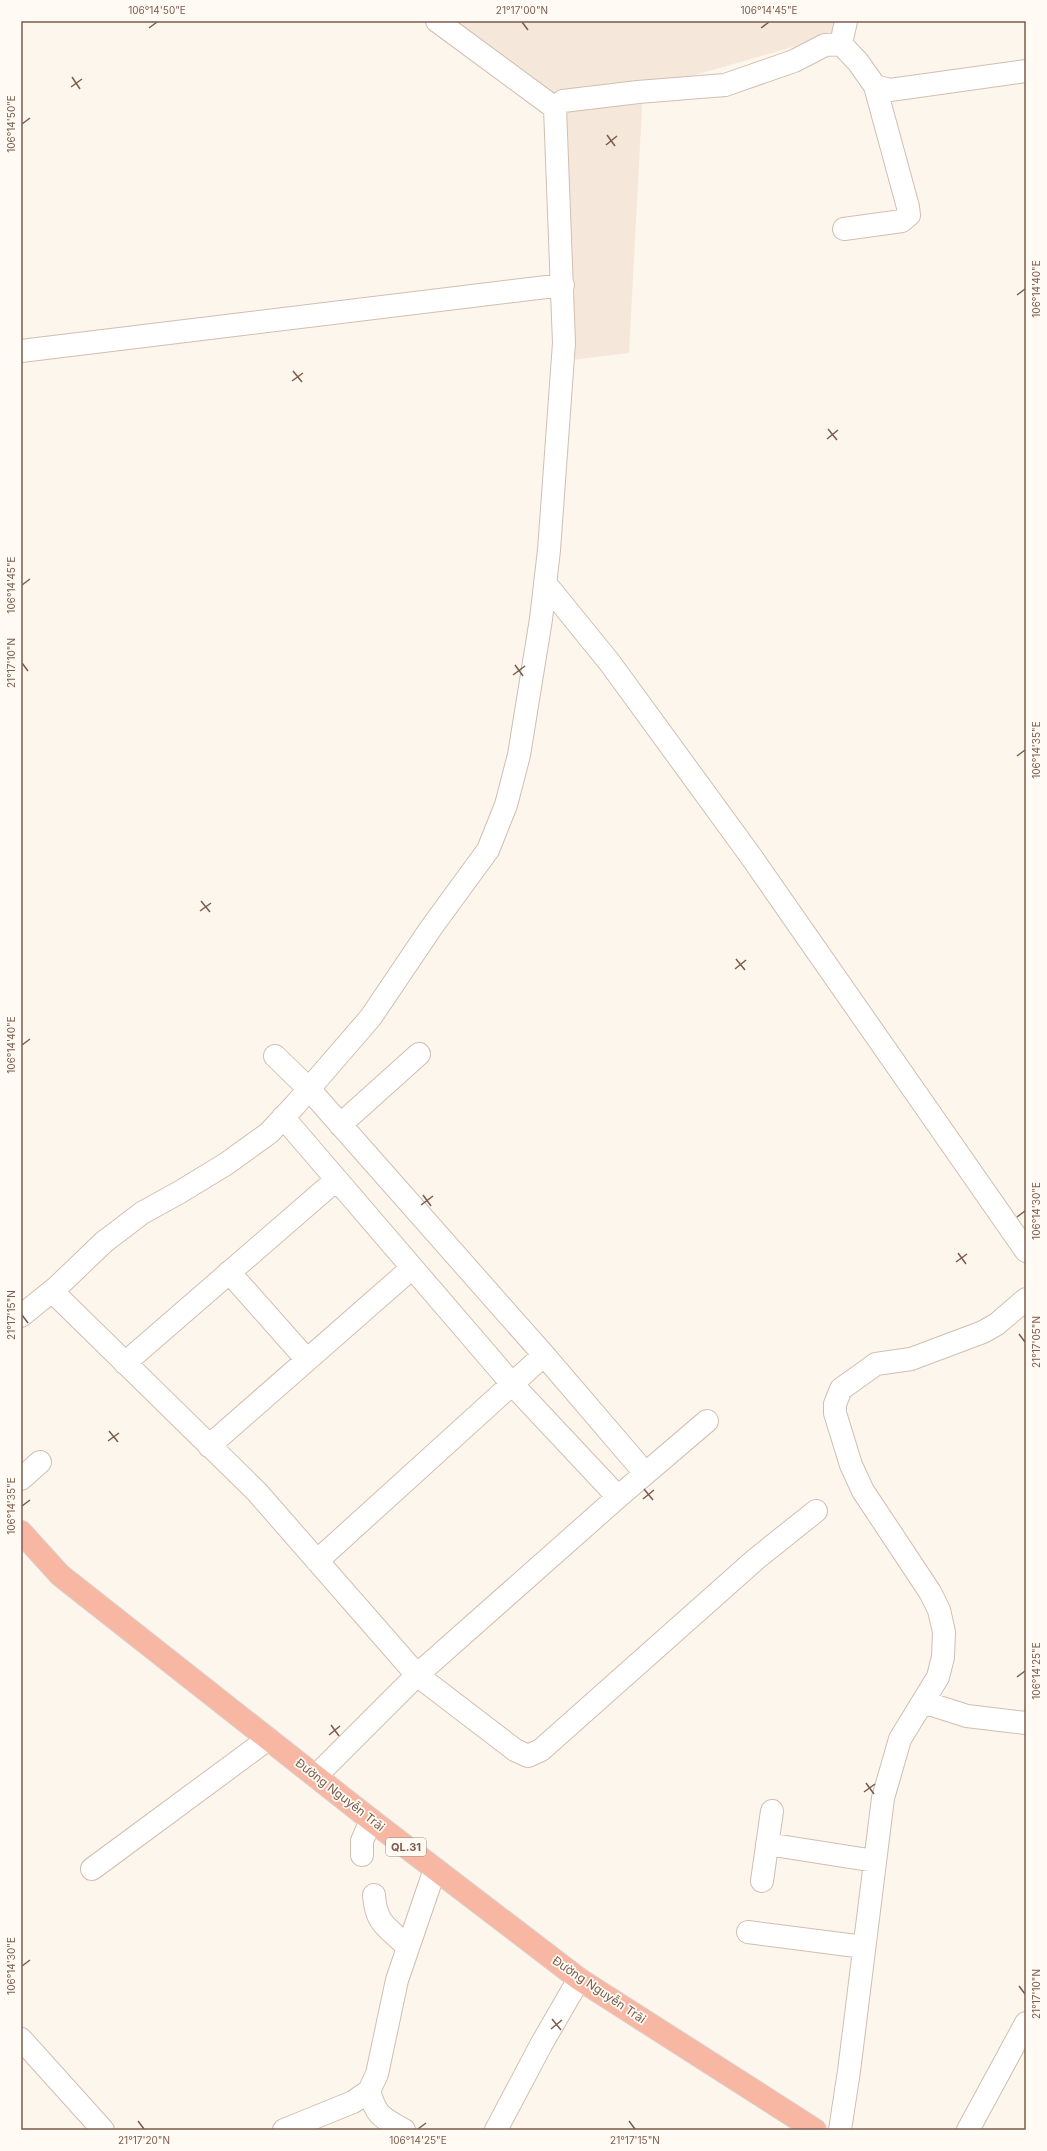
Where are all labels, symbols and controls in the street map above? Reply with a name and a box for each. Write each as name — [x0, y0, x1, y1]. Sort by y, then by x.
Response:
text: 106°14'50"E — [128, 4, 186, 16]
text: 21°17'00"N — [496, 4, 548, 16]
text: 106°14'45"E — [740, 4, 798, 16]
text: 106°14'50"E — [5, 95, 17, 153]
text: 106°14'40"E — [1030, 260, 1042, 318]
text: 106°14'45"E — [5, 556, 17, 614]
text: 21°17'10"N — [5, 638, 17, 688]
text: 106°14'35"E — [1030, 721, 1042, 779]
text: 106°14'40"E — [5, 1016, 17, 1074]
text: 106°14'30"E — [1030, 1182, 1042, 1240]
text: 21°17'15"N — [5, 1290, 17, 1340]
text: 21°17'05"N — [1030, 1316, 1042, 1368]
text: 106°14'35"E — [5, 1477, 17, 1535]
text: 106°14'25"E — [1030, 1642, 1042, 1700]
street label: Đường Nguyễn Trãi — [293, 1755, 388, 1834]
road number: QL.31 — [386, 1838, 426, 1856]
text: 106°14'30"E — [5, 1937, 17, 1995]
street label: Đường Nguyễn Trãi — [550, 1953, 649, 2026]
text: 21°17'10"N — [1030, 1969, 1042, 2019]
text: 21°17'20"N — [118, 2134, 170, 2146]
text: 106°14'25"E — [389, 2134, 447, 2146]
text: 21°17'15"N — [610, 2134, 660, 2146]

